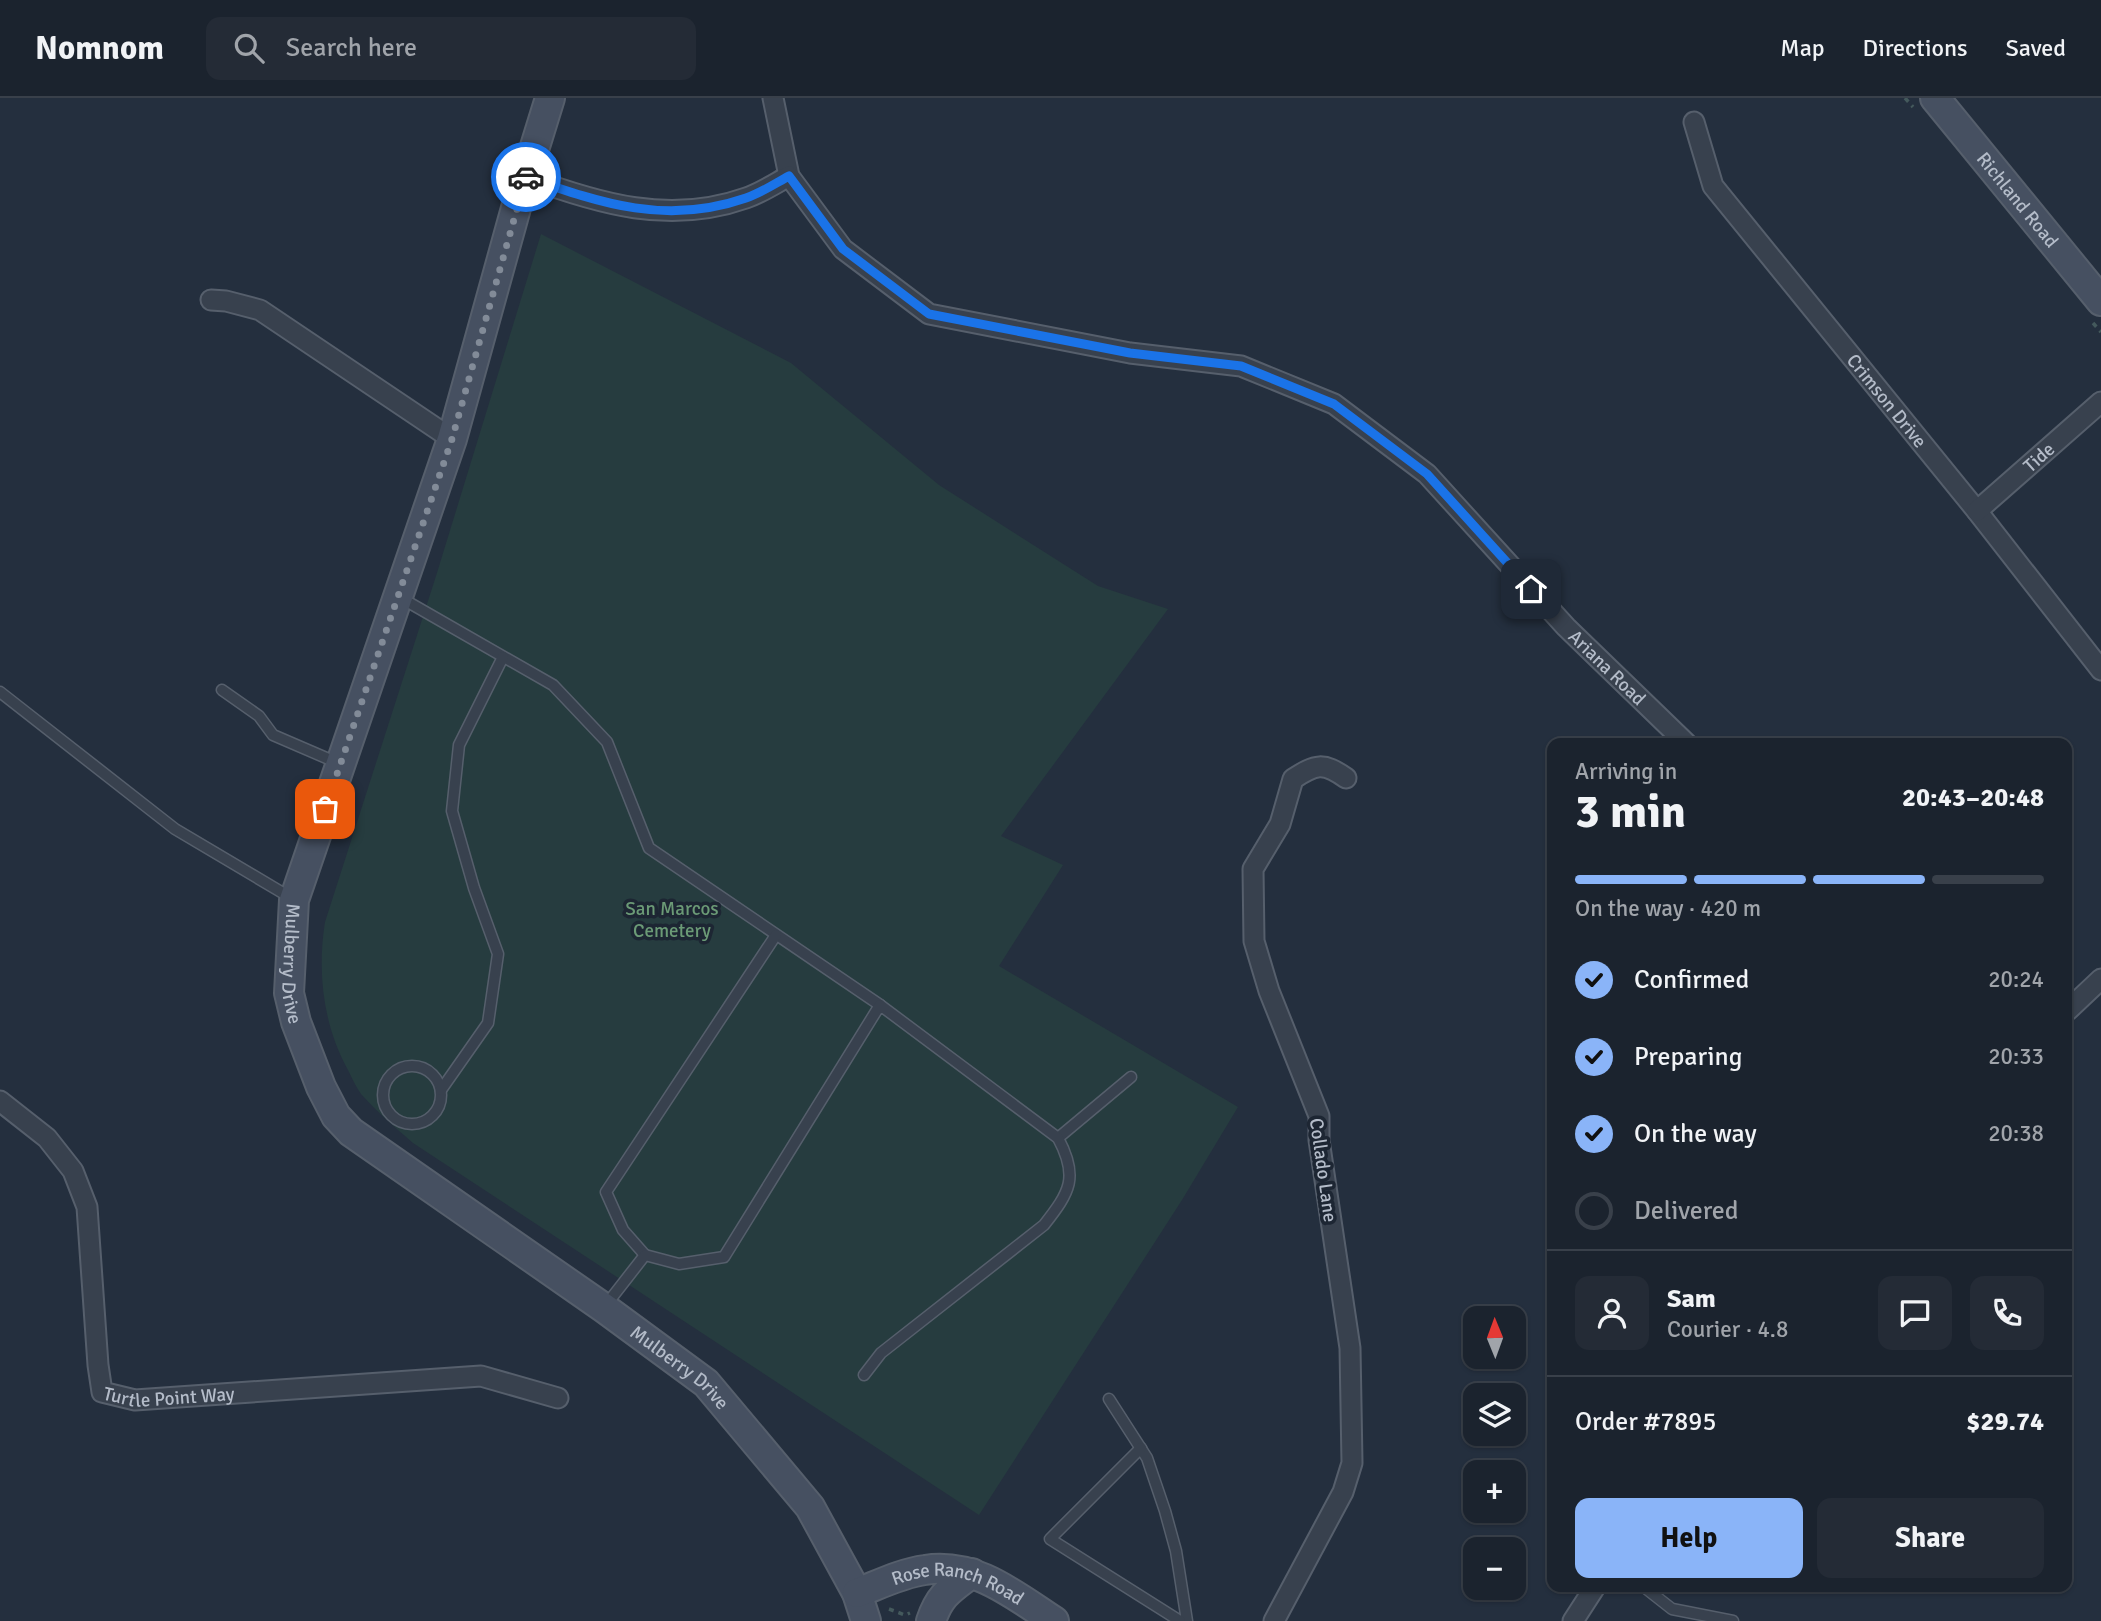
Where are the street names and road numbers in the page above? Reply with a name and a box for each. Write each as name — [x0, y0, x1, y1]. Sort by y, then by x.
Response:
street label: Richland Road — [1971, 147, 2063, 253]
street label: Crimson Drive — [1841, 349, 1932, 453]
street label: Tide — [2019, 437, 2060, 478]
street label: Ariana Road — [1563, 625, 1651, 711]
street label: Mulberry Drive — [276, 903, 307, 1026]
street label: Collado Lane — [1304, 1116, 1342, 1224]
street label: Mulberry Drive — [625, 1320, 734, 1415]
street label: Turtle Point Way — [101, 1382, 235, 1413]
street label: Rose Ranch Road — [888, 1558, 1028, 1611]

